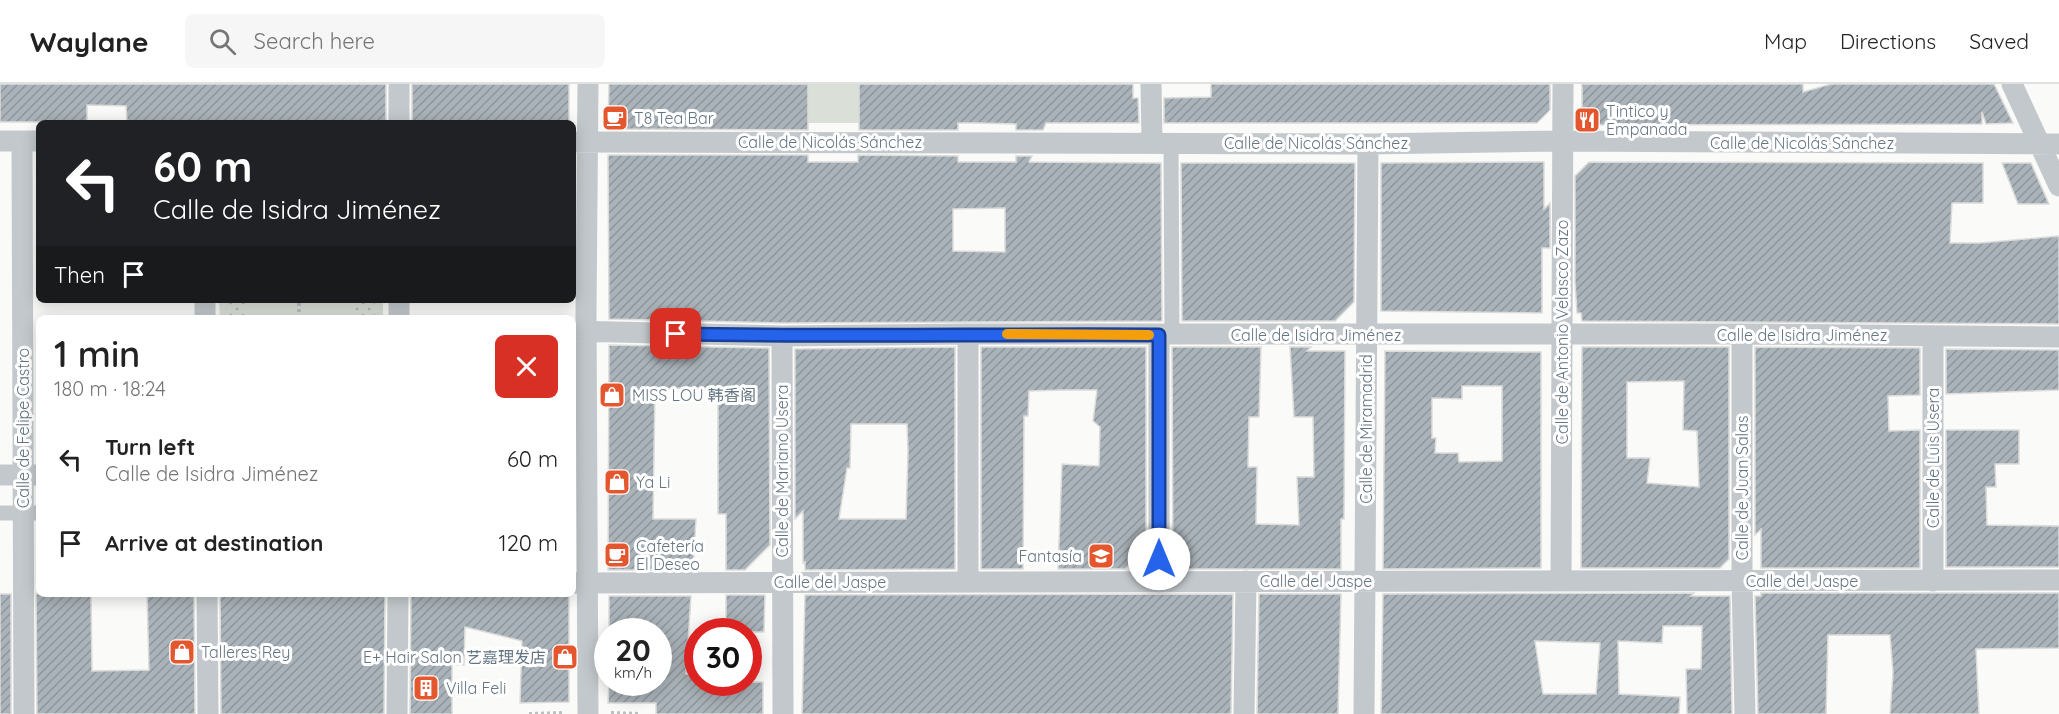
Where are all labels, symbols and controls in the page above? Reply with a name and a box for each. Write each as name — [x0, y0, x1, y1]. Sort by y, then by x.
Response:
search box — [185, 14, 605, 68]
text: Waylane — [30, 24, 149, 59]
icon: search — [206, 25, 239, 58]
text: Search here — [254, 27, 375, 55]
text: Map — [1764, 28, 1807, 54]
text: Directions — [1840, 28, 1936, 54]
text: Saved — [1969, 28, 2029, 54]
place label: Tintico y Empanada — [1606, 101, 1687, 139]
cafe icon: T8 Tea Bar — [600, 103, 630, 133]
restaurant icon: Tintico y Empanada — [1572, 105, 1602, 135]
place label: T8 Tea Bar — [634, 108, 714, 128]
street label: Calle de Nicolás Sánchez — [738, 132, 922, 152]
street label: Calle de Nicolás Sánchez — [1224, 133, 1408, 153]
street label: Calle de Nicolás Sánchez — [1710, 133, 1894, 153]
text: 60 m — [153, 140, 253, 193]
icon: left — [54, 144, 132, 222]
text: Calle de Isidra Jiménez — [153, 192, 441, 226]
street label: Calle de Antonio Velasco Zazo — [1552, 220, 1572, 444]
icon: arrive — [117, 258, 150, 291]
text: Then — [54, 261, 105, 289]
pin — [650, 308, 701, 359]
icon: arrive — [659, 317, 692, 350]
street label: Calle de Isidra Jiménez — [1231, 325, 1401, 345]
street label: Calle de Isidra Jiménez — [1717, 325, 1887, 345]
text: 1 min — [54, 331, 140, 376]
button: close — [495, 335, 558, 398]
street label: Calle de Felipe Castro — [13, 348, 33, 508]
street label: Calle de Miramadrid — [1356, 354, 1376, 504]
text: 180 m · 18:24 — [54, 376, 166, 401]
shop icon: MISS LOU 韩香阁 — [597, 380, 627, 410]
place label: MISS LOU 韩香阁 — [632, 385, 756, 405]
street label: Calle de Mariano Usera — [772, 385, 792, 557]
street label: Calle de Luis Usera — [1923, 388, 1943, 528]
street label: Calle de Juan Salas — [1732, 416, 1752, 561]
text: Turn left — [105, 433, 195, 461]
icon: left — [54, 443, 87, 476]
text: 60 m — [507, 445, 558, 473]
text: Calle de Isidra Jiménez — [105, 461, 318, 486]
shop icon: Ya Li — [602, 467, 632, 497]
place label: Ya Li — [636, 472, 670, 492]
icon: arrive — [54, 527, 87, 560]
position arrow — [1127, 527, 1191, 591]
text: Arrive at destination — [105, 529, 323, 557]
text: 120 m — [499, 529, 558, 557]
place label: Cafetería El Deseo — [636, 536, 704, 574]
cafe icon: Cafetería El Deseo — [602, 540, 632, 570]
school or university icon: Fantasía — [1086, 541, 1116, 571]
place label: Fantasía — [1019, 546, 1082, 566]
street label: Calle del Jaspe — [1260, 571, 1372, 591]
street label: Calle del Jaspe — [1746, 571, 1858, 591]
street label: Calle del Jaspe — [774, 572, 886, 592]
speed limit sign: 30 — [684, 618, 762, 696]
text: 20 — [615, 631, 651, 669]
shop icon: Talleres Rey — [167, 637, 197, 667]
place label: Talleres Rey — [201, 642, 290, 662]
shop icon: E+ Hair Salon 艺嘉理发店 — [550, 642, 580, 672]
place label: E+ Hair Salon 艺嘉理发店 — [363, 647, 546, 667]
text: km/h — [614, 663, 652, 682]
building icon: Villa Feli — [411, 673, 441, 703]
place label: Villa Feli — [446, 678, 506, 698]

